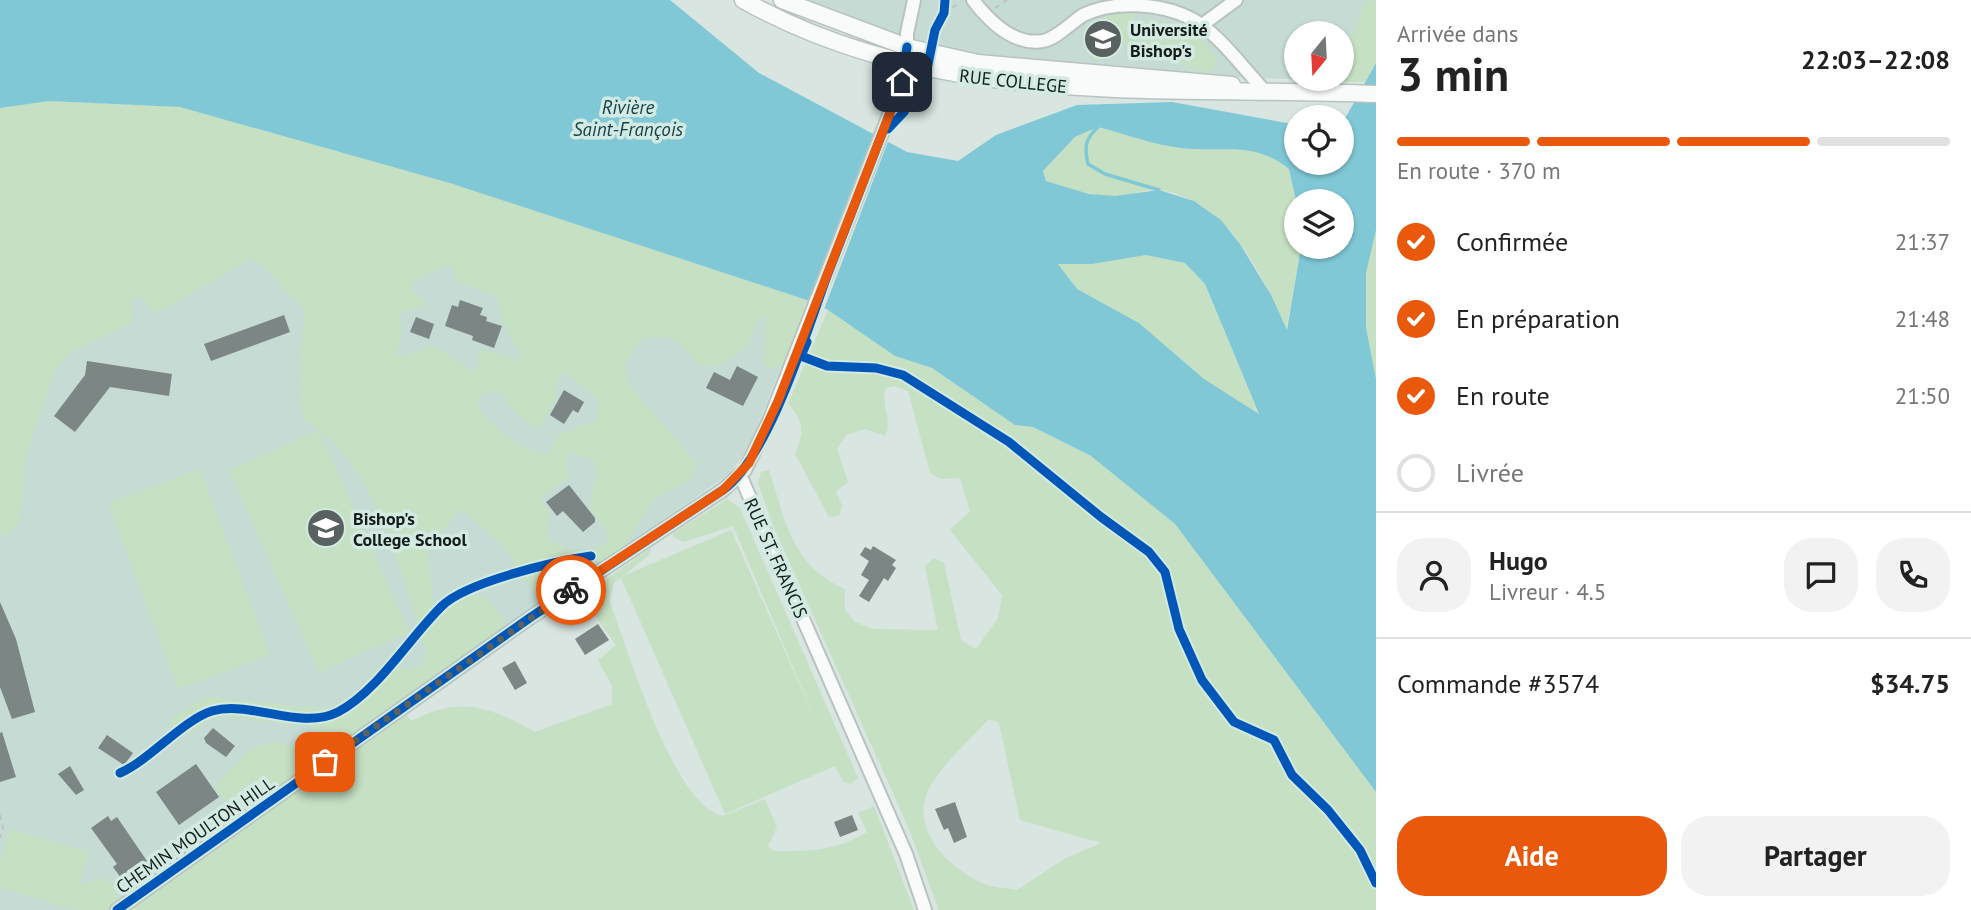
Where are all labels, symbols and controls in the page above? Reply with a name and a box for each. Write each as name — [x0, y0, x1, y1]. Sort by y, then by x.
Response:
school or university icon: Université Bishop's — [1082, 18, 1124, 60]
place label: Université Bishop's — [1130, 18, 1208, 62]
text: Arrivée dans — [1397, 19, 1518, 48]
north arrow — [1284, 21, 1354, 91]
map controls — [1284, 21, 1354, 259]
text: 22:03–22:08 — [1801, 43, 1950, 76]
text: 3 min — [1397, 44, 1509, 104]
pin — [872, 52, 932, 112]
icon: home — [883, 63, 921, 101]
street label: RUE COLLEGE — [958, 64, 1068, 98]
water label: Rivière Saint-François — [573, 95, 684, 141]
button: locate — [1284, 105, 1354, 175]
text: En route · 370 m — [1397, 156, 1561, 185]
button: layers — [1284, 189, 1354, 259]
icon: check — [1397, 223, 1435, 261]
text: Confirmée — [1456, 225, 1568, 258]
text: 21:37 — [1895, 227, 1950, 256]
icon: check — [1397, 300, 1435, 338]
text: En préparation — [1456, 302, 1620, 335]
text: 21:48 — [1895, 304, 1950, 333]
icon: check — [1397, 377, 1435, 415]
text: En route — [1456, 379, 1550, 412]
text: 21:50 — [1895, 381, 1950, 410]
text: Livrée — [1456, 456, 1524, 489]
street label: RUE ST. FRANCIS — [739, 494, 813, 622]
school or university icon: Bishop's College School — [305, 507, 347, 549]
place label: Bishop's College School — [353, 507, 468, 551]
button: person — [1397, 538, 1471, 612]
button: chat — [1784, 538, 1858, 612]
button: phone — [1876, 538, 1950, 612]
text: Hugo — [1489, 544, 1548, 577]
courier — [536, 555, 606, 625]
icon: bike — [552, 571, 590, 609]
text: Livreur · 4.5 — [1489, 577, 1606, 606]
text: Commande #3574 — [1397, 667, 1599, 700]
text: $34.75 — [1870, 667, 1950, 700]
pin — [295, 732, 355, 792]
icon: bag — [306, 743, 344, 781]
street label: CHEMIN MOULTON HILL — [111, 772, 279, 898]
button: Aide — [1397, 816, 1667, 896]
button: Partager — [1681, 816, 1950, 896]

